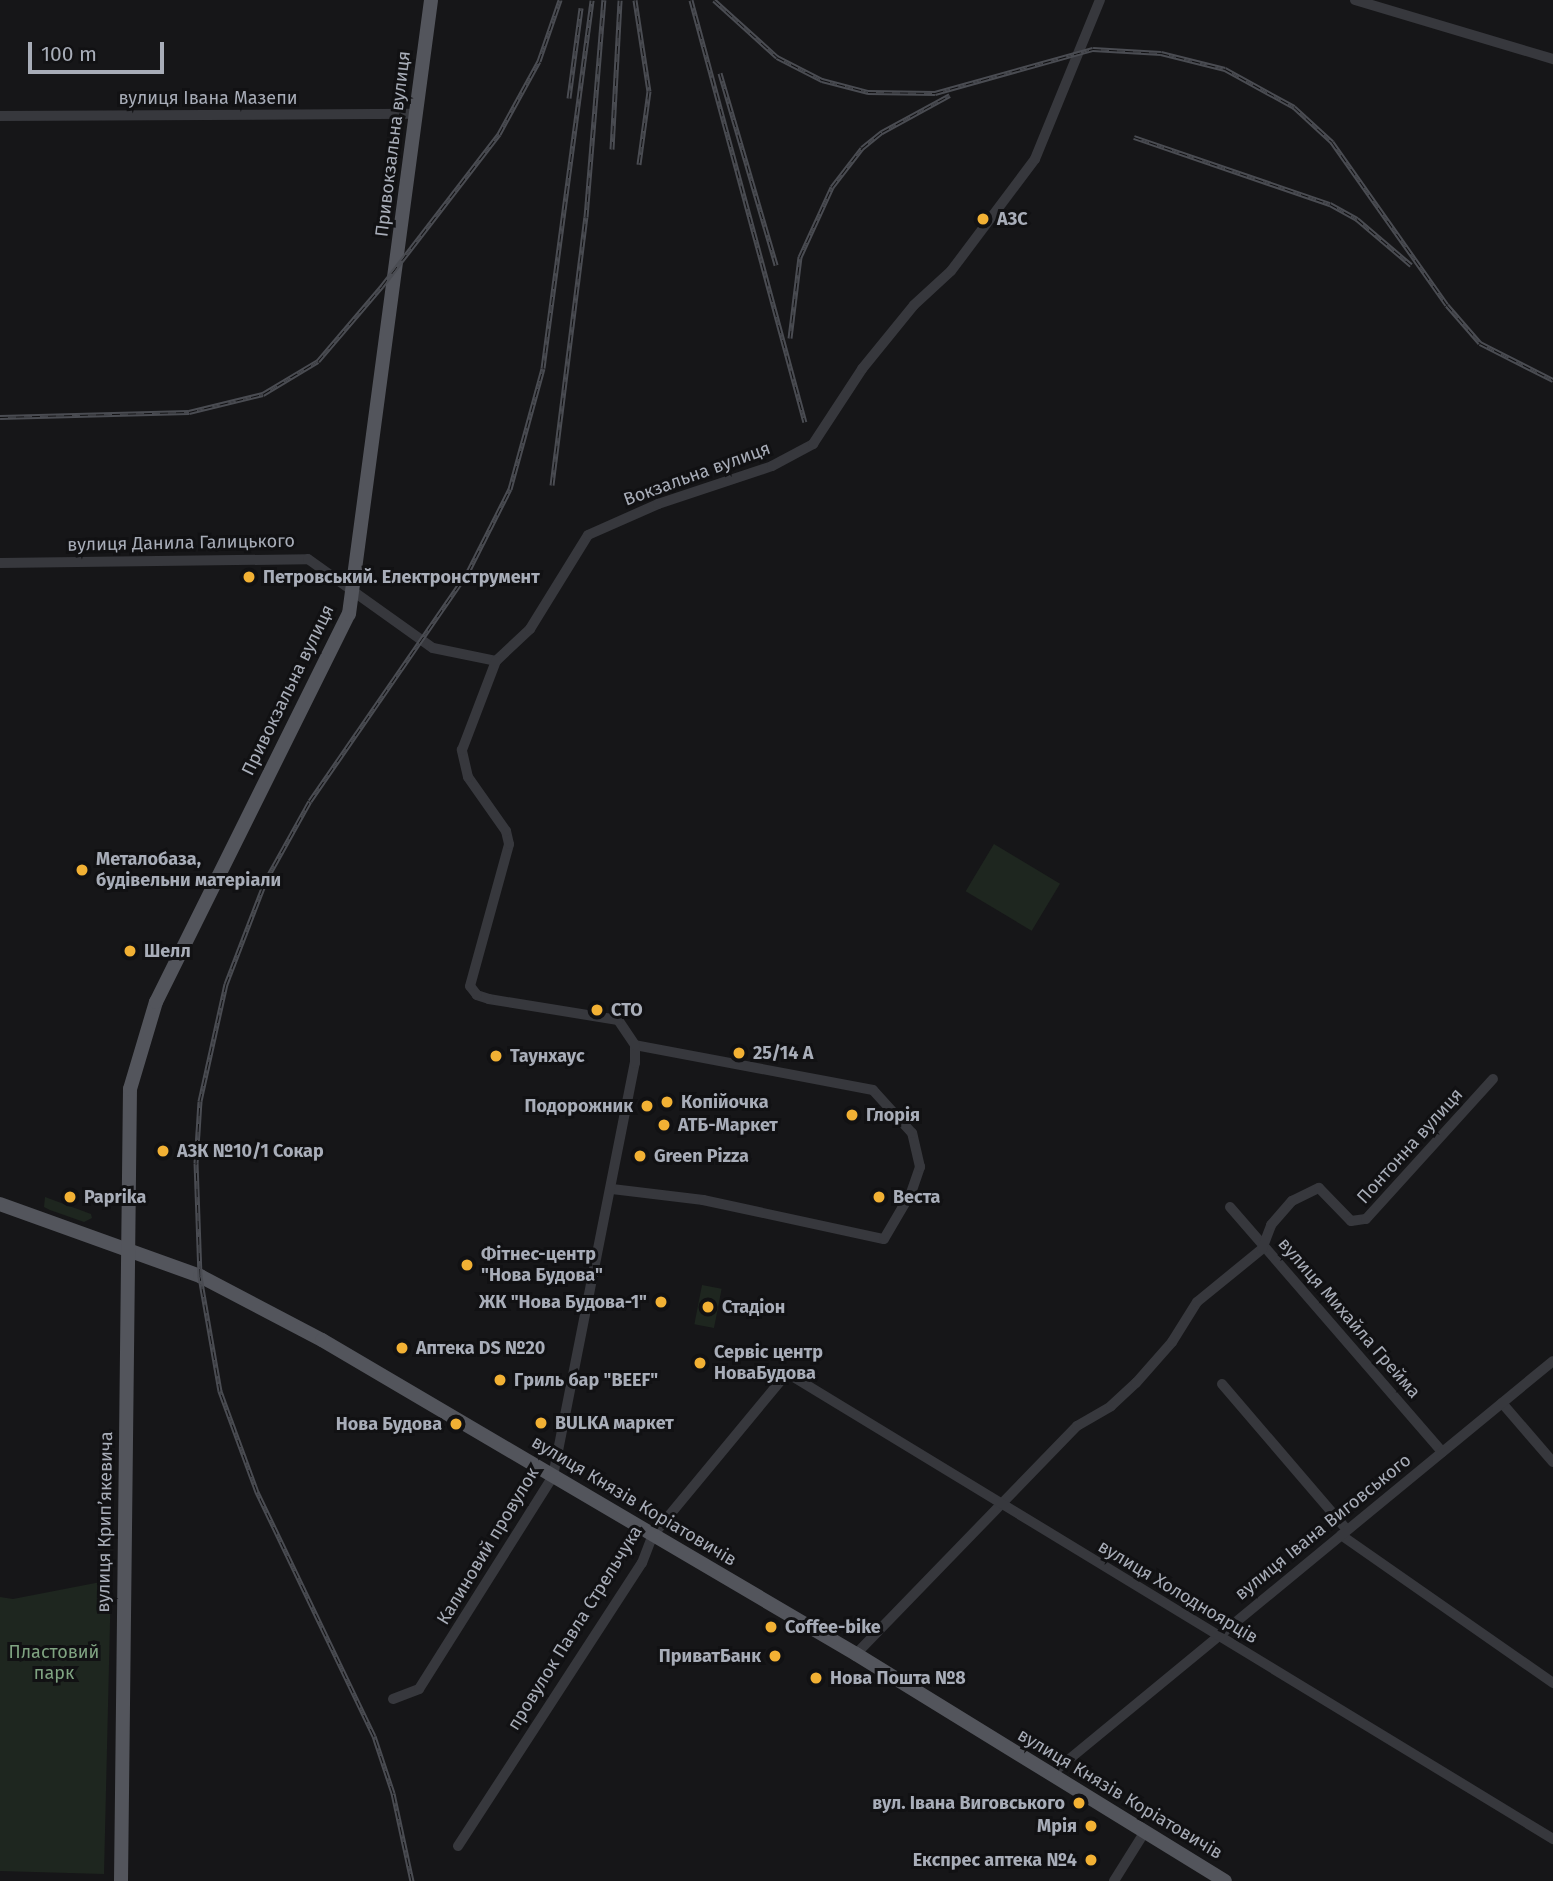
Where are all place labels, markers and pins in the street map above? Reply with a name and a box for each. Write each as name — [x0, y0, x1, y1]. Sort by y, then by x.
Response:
place label: АЗС — [997, 208, 1028, 230]
marker: АЗС — [975, 211, 991, 227]
place label: Петровський. Електронструмент — [263, 566, 540, 588]
marker: Петровський. Електронструмент — [241, 569, 257, 585]
place label: Металобаза, будівельни матеріали — [96, 849, 281, 892]
marker: Металобаза, будівельни матеріали — [74, 862, 90, 878]
place label: Шелл — [144, 940, 191, 962]
marker: Шелл — [122, 943, 138, 959]
place label: СТО — [611, 999, 643, 1021]
marker: СТО — [589, 1002, 605, 1018]
place label: 25/14 А — [753, 1042, 813, 1064]
place label: Таунхаус — [510, 1045, 585, 1067]
marker: 25/14 А — [731, 1045, 747, 1061]
marker: Таунхаус — [488, 1048, 504, 1064]
place label: Копійочка — [681, 1091, 768, 1113]
marker: Копійочка — [659, 1094, 675, 1110]
place label: Подорожник — [525, 1095, 633, 1117]
marker: Подорожник — [639, 1098, 655, 1114]
place label: Глорія — [866, 1104, 920, 1126]
marker: Глорія — [844, 1107, 860, 1123]
place label: АТБ-Маркет — [678, 1114, 778, 1136]
marker: АТБ-Маркет — [656, 1117, 672, 1133]
place label: АЗК №10/1 Сокар — [177, 1140, 324, 1162]
marker: АЗК №10/1 Сокар — [155, 1143, 171, 1159]
place label: Green Pizza — [654, 1145, 749, 1167]
marker: Green Pizza — [632, 1148, 648, 1164]
place label: Paprika — [84, 1186, 146, 1208]
place label: Веста — [893, 1186, 940, 1208]
marker: Paprika — [62, 1189, 78, 1205]
marker: Веста — [871, 1189, 887, 1205]
place label: Фітнес-центр "Нова Будова" — [481, 1244, 603, 1286]
marker: Фітнес-центр "Нова Будова" — [459, 1257, 475, 1273]
place label: ЖК "Нова Будова-1" — [479, 1291, 647, 1313]
marker: ЖК "Нова Будова-1" — [653, 1294, 669, 1310]
place label: Стадіон — [722, 1296, 785, 1318]
marker: Стадіон — [700, 1299, 716, 1315]
place label: Аптека DS №20 — [416, 1337, 545, 1359]
marker: Аптека DS №20 — [394, 1340, 410, 1356]
place label: Сервіс центр НоваБудова — [714, 1342, 823, 1384]
marker: Сервіс центр НоваБудова — [692, 1355, 708, 1371]
place label: Гриль бар "BEEF" — [514, 1369, 658, 1391]
marker: Гриль бар "BEEF" — [492, 1372, 508, 1388]
place label: BULKA маркет — [555, 1412, 674, 1434]
place label: Нова Будова — [336, 1413, 442, 1435]
marker: BULKA маркет — [533, 1415, 549, 1431]
marker: Нова Будова — [448, 1416, 464, 1432]
place label: Coffee-bike — [785, 1616, 881, 1638]
marker: Coffee-bike — [763, 1619, 779, 1635]
place label: ПриватБанк — [659, 1645, 761, 1667]
marker: ПриватБанк — [767, 1648, 783, 1664]
place label: Нова Пошта №8 — [830, 1667, 966, 1689]
marker: Нова Пошта №8 — [808, 1670, 824, 1686]
place label: вул. Івана Виговського — [872, 1792, 1065, 1814]
marker: вул. Івана Виговського — [1071, 1795, 1087, 1811]
place label: Мрія — [1037, 1815, 1077, 1837]
marker: Мрія — [1083, 1818, 1099, 1834]
place label: Експрес аптека №4 — [913, 1849, 1077, 1871]
marker: Експрес аптека №4 — [1083, 1852, 1099, 1868]

